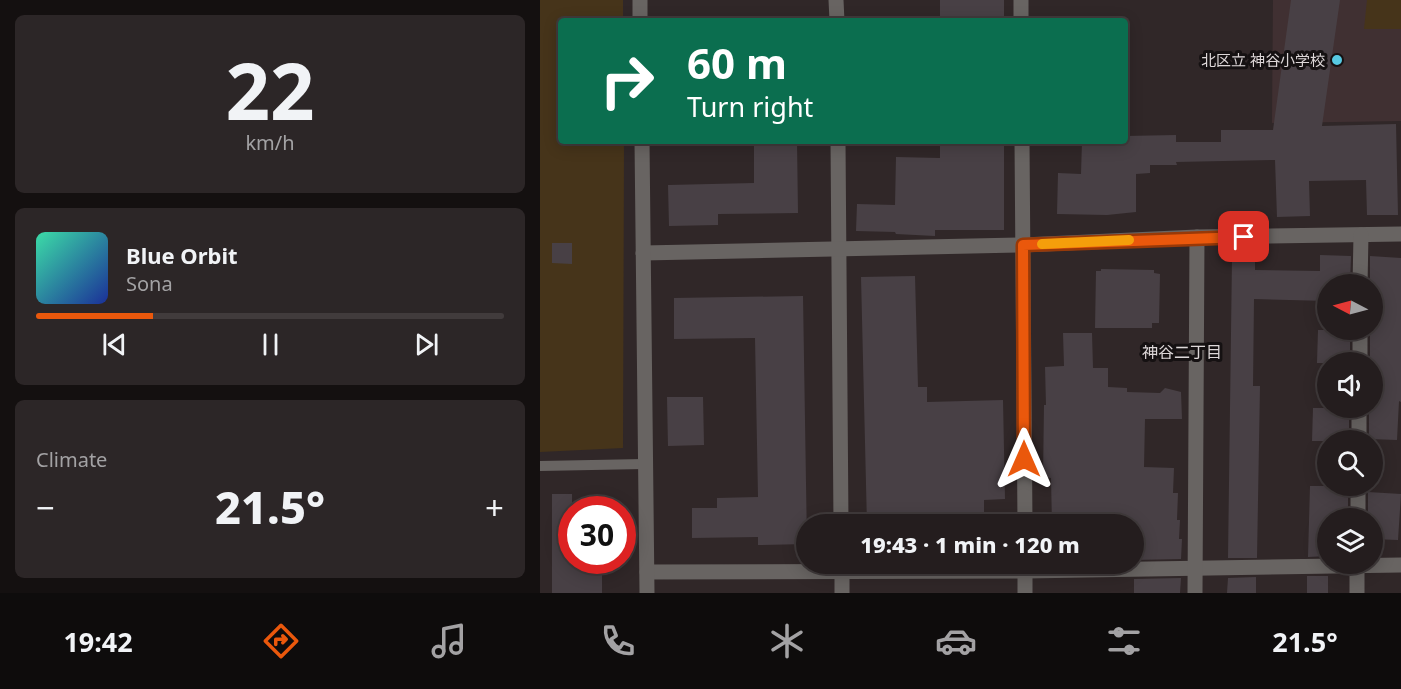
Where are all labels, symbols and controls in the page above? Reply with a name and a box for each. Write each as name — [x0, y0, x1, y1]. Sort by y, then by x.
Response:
text: 60 m — [687, 34, 787, 91]
text: 22 — [225, 37, 315, 143]
icon: right — [588, 42, 666, 120]
place label: 北区立 神谷小学校 — [1201, 50, 1325, 70]
marker: 北区立 神谷小学校 — [1330, 53, 1344, 67]
text: Turn right — [687, 88, 813, 125]
text: km/h — [245, 129, 295, 156]
pin — [1218, 211, 1269, 262]
icon: arrive — [1227, 220, 1260, 253]
text: Blue Orbit — [126, 240, 238, 270]
text: Sona — [126, 270, 173, 297]
north arrow — [1317, 274, 1383, 340]
map controls — [1317, 274, 1383, 574]
icon: previous — [98, 328, 131, 361]
icon: pause — [254, 328, 287, 361]
icon: next — [410, 328, 443, 361]
district label: 神谷二丁目 — [1142, 341, 1222, 363]
button: sound — [1317, 352, 1383, 418]
position arrow — [992, 427, 1056, 491]
button: search — [1317, 430, 1383, 496]
text: Climate — [36, 446, 107, 473]
text: 21.5° — [215, 476, 325, 537]
text: − — [36, 485, 55, 530]
text: + — [485, 485, 504, 530]
speed limit sign: 30 — [558, 496, 636, 574]
button: layers — [1317, 508, 1383, 574]
text: 19:43 · 1 min · 120 m — [860, 529, 1080, 559]
icon: directions — [260, 620, 302, 662]
icon: music — [428, 620, 470, 662]
icon: phone — [597, 620, 639, 662]
icon: climate — [766, 620, 808, 662]
icon: car — [935, 620, 977, 662]
icon: filters — [1103, 620, 1145, 662]
text: 19:42 — [63, 623, 133, 660]
text: 21.5° — [1272, 623, 1338, 660]

